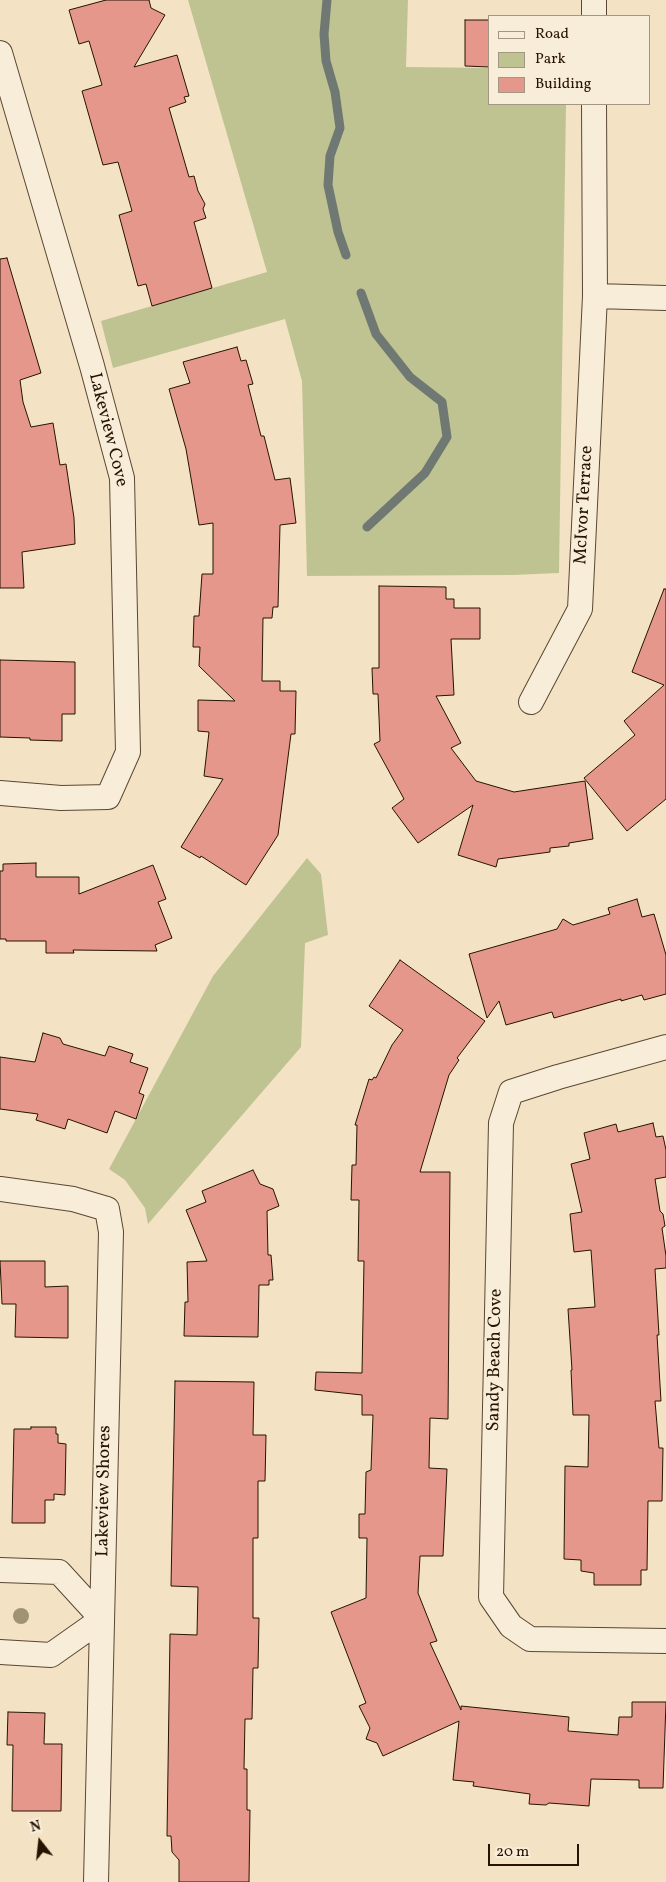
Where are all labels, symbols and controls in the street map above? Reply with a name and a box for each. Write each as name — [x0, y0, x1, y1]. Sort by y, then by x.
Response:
legend — [488, 15, 651, 105]
text: Road — [535, 24, 569, 45]
text: Park — [535, 49, 566, 70]
text: Building — [535, 74, 591, 95]
street label: Lakeview Cove — [82, 371, 132, 489]
street label: McIvor Terrace — [571, 445, 599, 565]
street label: Sandy Beach Cove — [484, 1288, 508, 1432]
street label: Lakeview Shores — [93, 1425, 117, 1557]
north arrow — [15, 1817, 65, 1867]
text: N — [28, 1817, 43, 1838]
scale bar — [491, 1834, 582, 1866]
text: 20 m — [496, 1842, 529, 1863]

